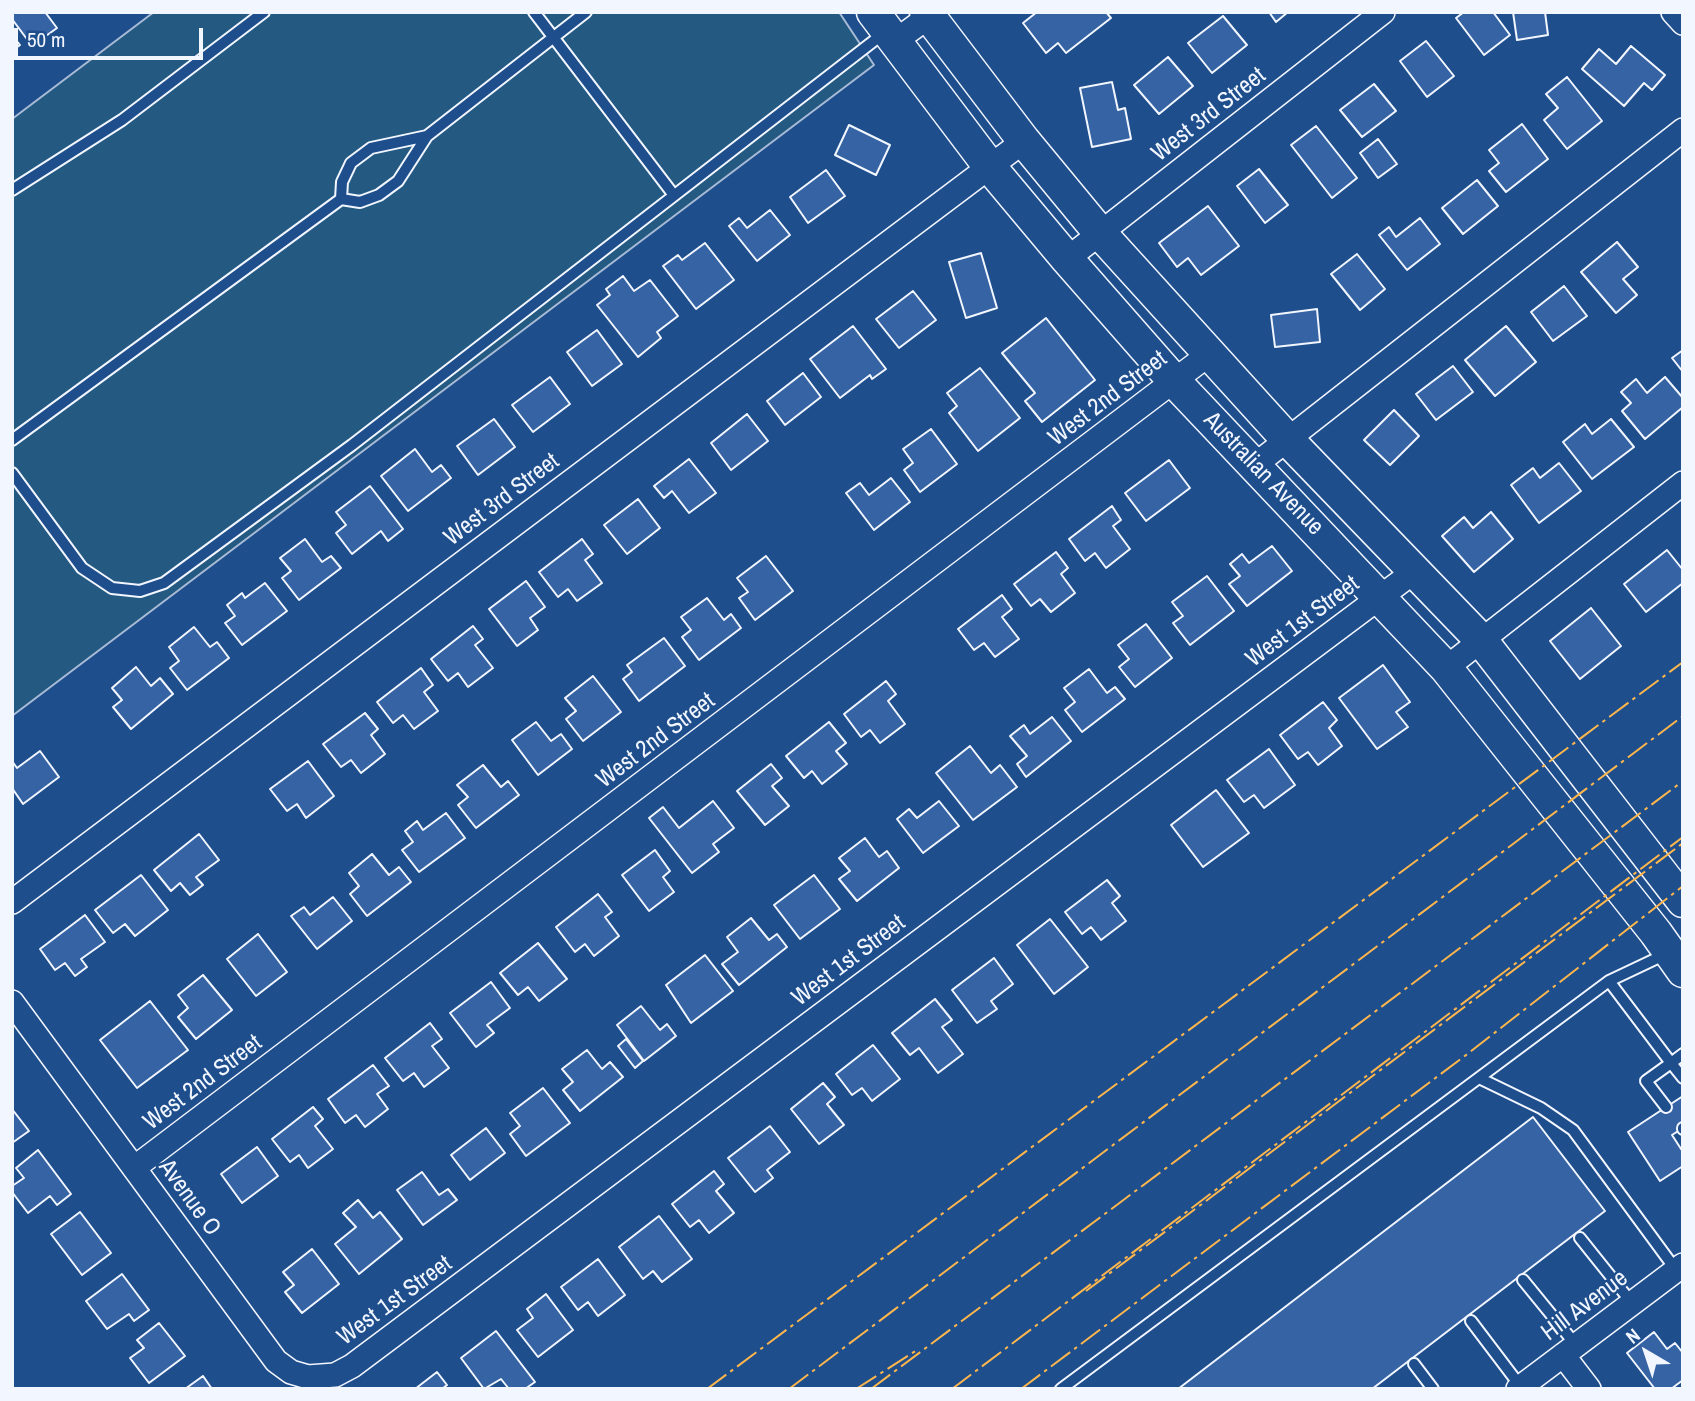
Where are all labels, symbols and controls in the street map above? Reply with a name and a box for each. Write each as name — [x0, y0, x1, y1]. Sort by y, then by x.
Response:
scale bar — [18, 14, 206, 58]
text: 50 m — [27, 25, 65, 54]
street label: West 3rd Street — [1146, 62, 1272, 168]
street label: West 2nd Street — [1043, 345, 1173, 453]
street label: Australian Avenue — [1197, 406, 1329, 542]
street label: West 3rd Street — [439, 447, 565, 553]
street label: West 1st Street — [1241, 570, 1365, 674]
street label: West 2nd Street — [591, 687, 721, 795]
street label: West 1st Street — [787, 909, 911, 1013]
street label: West 2nd Street — [138, 1029, 268, 1137]
street label: Avenue O — [152, 1154, 226, 1242]
street label: West 1st Street — [332, 1250, 458, 1352]
street label: Hill Avenue — [1536, 1264, 1634, 1348]
north arrow — [1611, 1317, 1681, 1387]
text: N — [1620, 1322, 1645, 1349]

